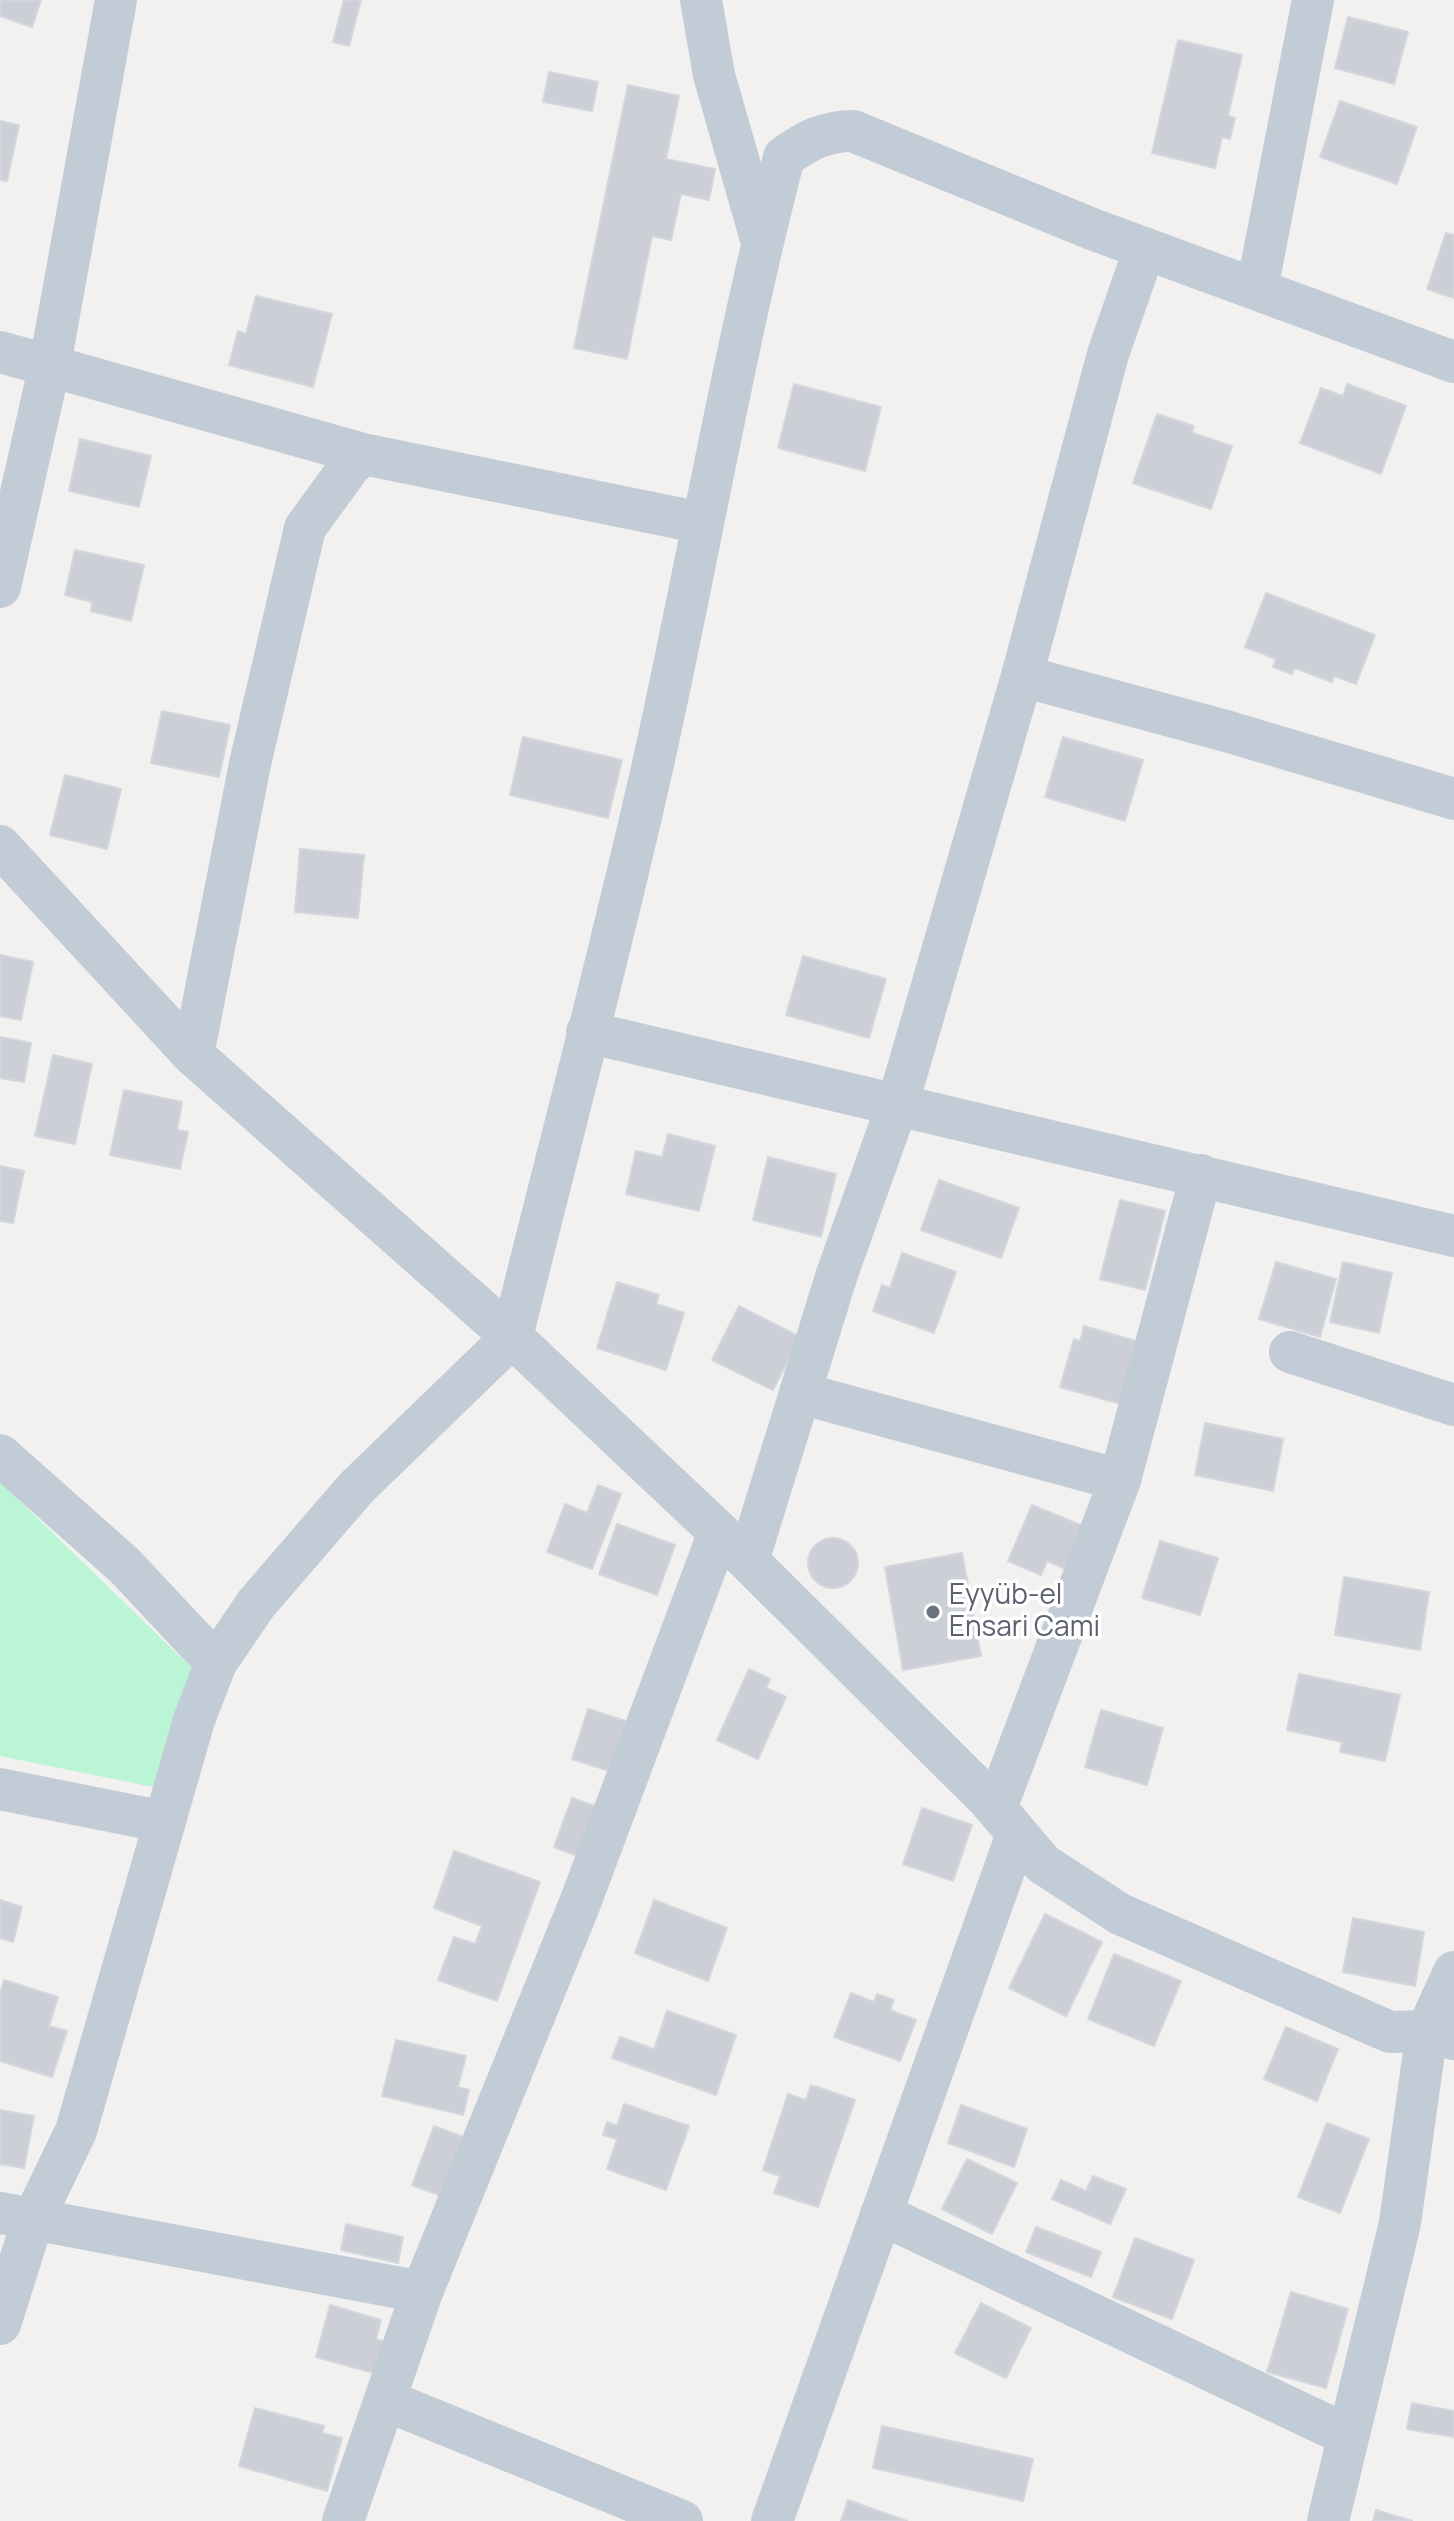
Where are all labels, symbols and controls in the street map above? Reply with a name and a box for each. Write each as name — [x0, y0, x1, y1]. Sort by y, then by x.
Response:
place label: Eyyüb-el Ensari Cami — [949, 1579, 1100, 1645]
marker: Eyyüb-el Ensari Cami — [924, 1603, 942, 1621]

